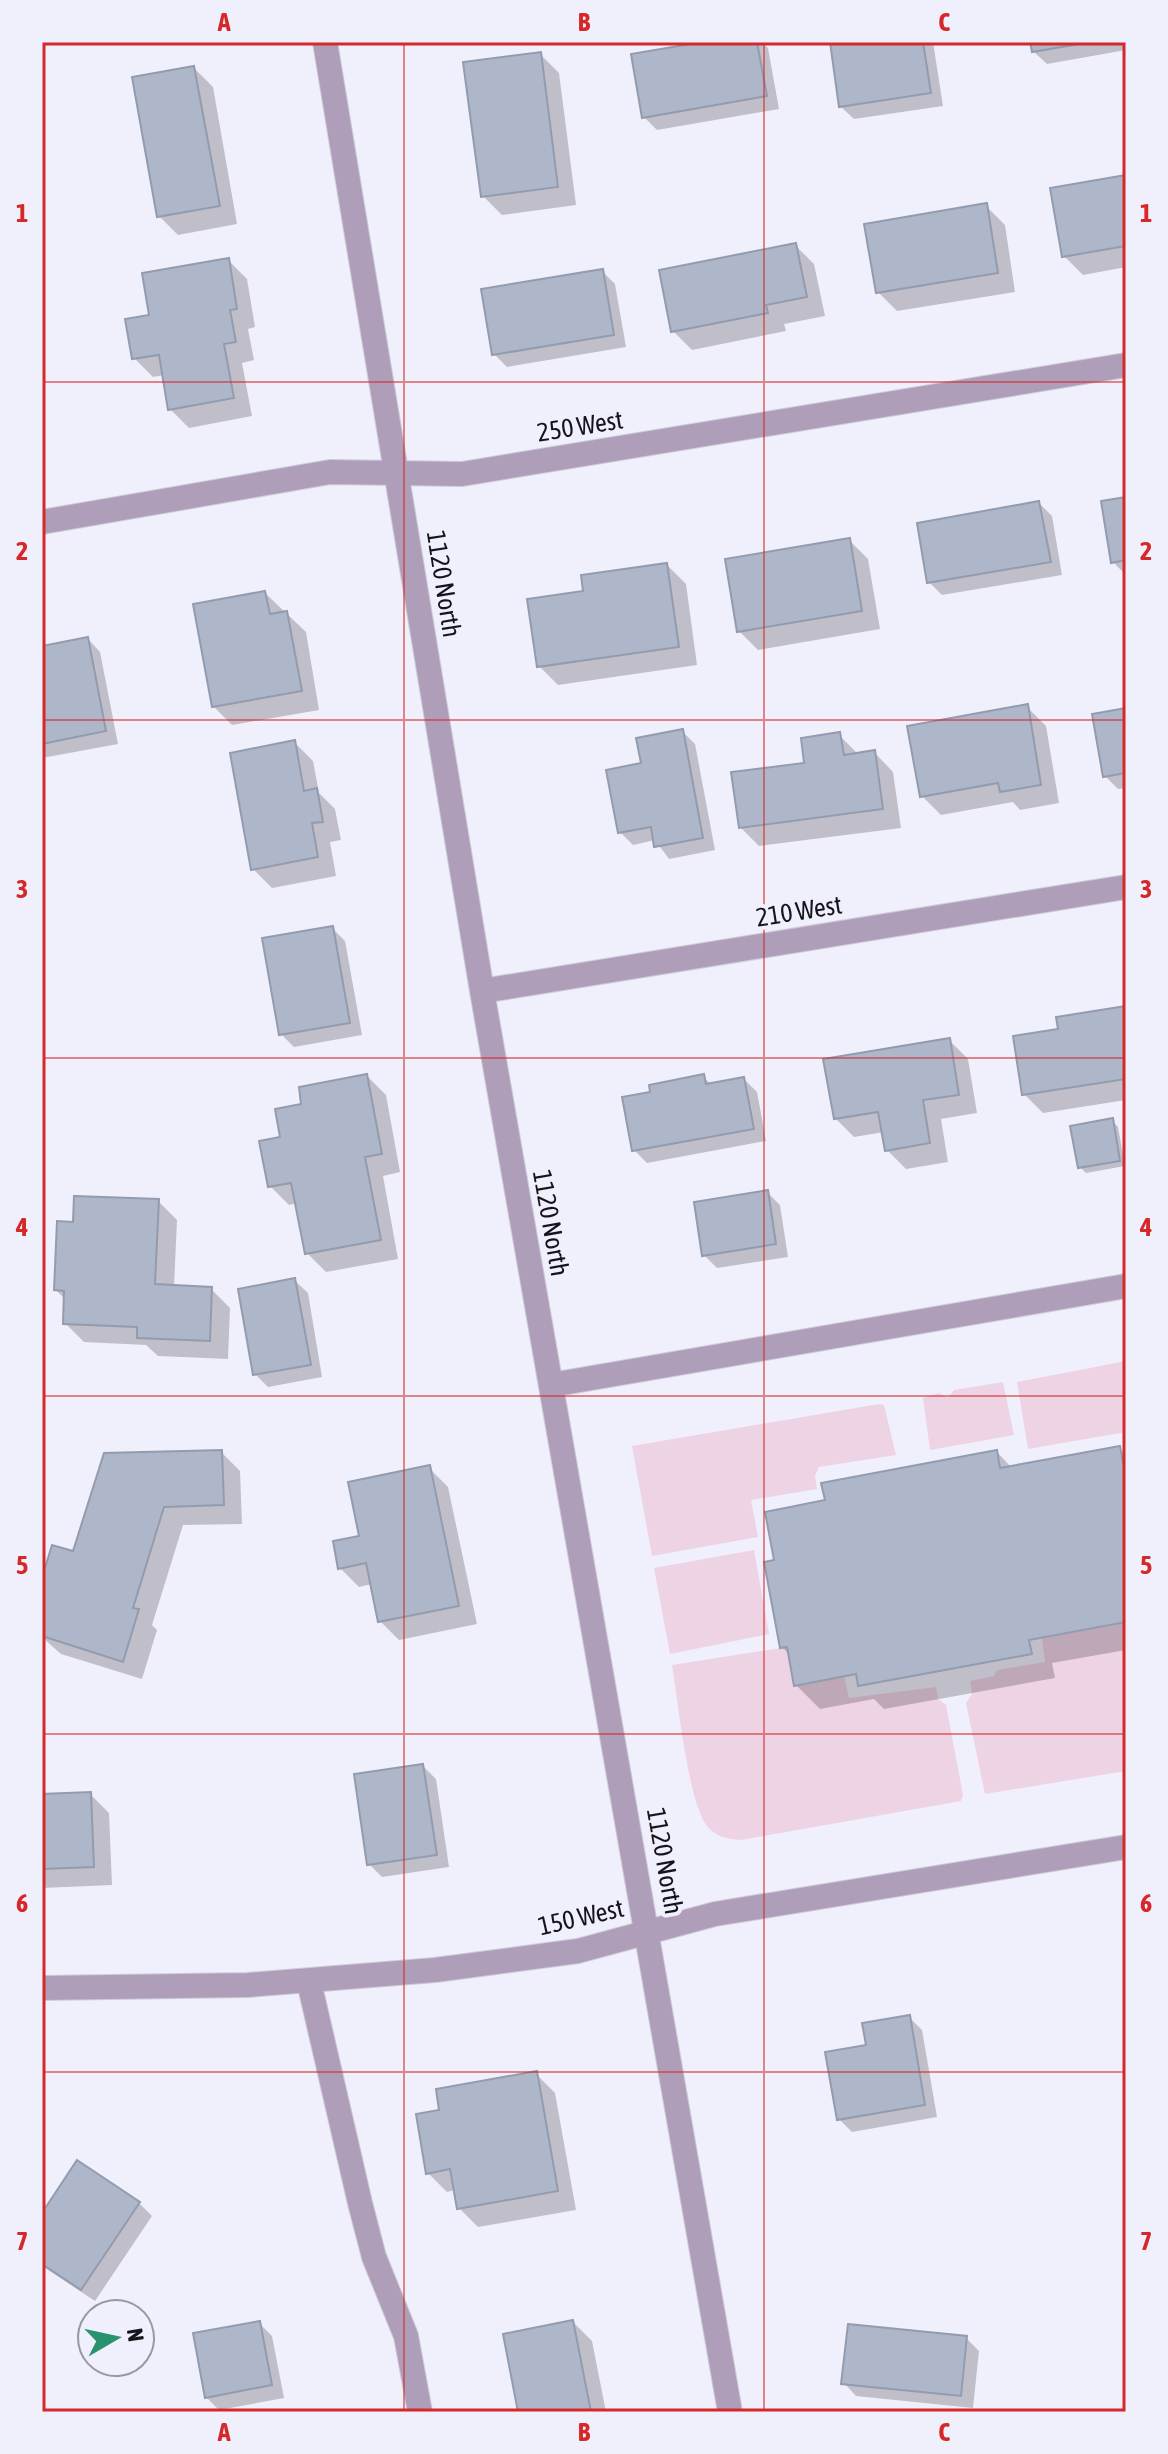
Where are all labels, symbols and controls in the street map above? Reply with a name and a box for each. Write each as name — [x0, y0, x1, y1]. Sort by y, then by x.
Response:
text: A — [217, 7, 231, 37]
text: B — [578, 7, 591, 37]
text: C — [938, 7, 950, 37]
text: 1 — [16, 198, 28, 228]
text: 1 — [1140, 198, 1152, 228]
street label: 250 West — [535, 404, 625, 448]
street label: 1120 North — [421, 529, 467, 639]
text: 2 — [16, 536, 28, 566]
text: 2 — [1140, 536, 1152, 566]
text: 3 — [16, 874, 28, 904]
text: 3 — [1140, 874, 1152, 904]
street label: 210 West — [754, 889, 844, 933]
street label: 1120 North — [527, 1167, 575, 1279]
text: 4 — [15, 1212, 28, 1242]
text: 4 — [1139, 1212, 1152, 1242]
text: 5 — [16, 1550, 28, 1580]
text: 5 — [1140, 1550, 1152, 1580]
street label: 1120 North — [641, 1805, 689, 1917]
text: 6 — [16, 1888, 28, 1918]
text: 6 — [1140, 1888, 1152, 1918]
street label: 150 West — [535, 1893, 627, 1941]
text: 7 — [16, 2226, 28, 2256]
text: 7 — [1140, 2226, 1152, 2256]
north arrow — [76, 2298, 156, 2378]
text: N — [122, 2326, 150, 2343]
text: A — [217, 2417, 231, 2447]
text: B — [578, 2417, 591, 2447]
text: C — [938, 2417, 950, 2447]

